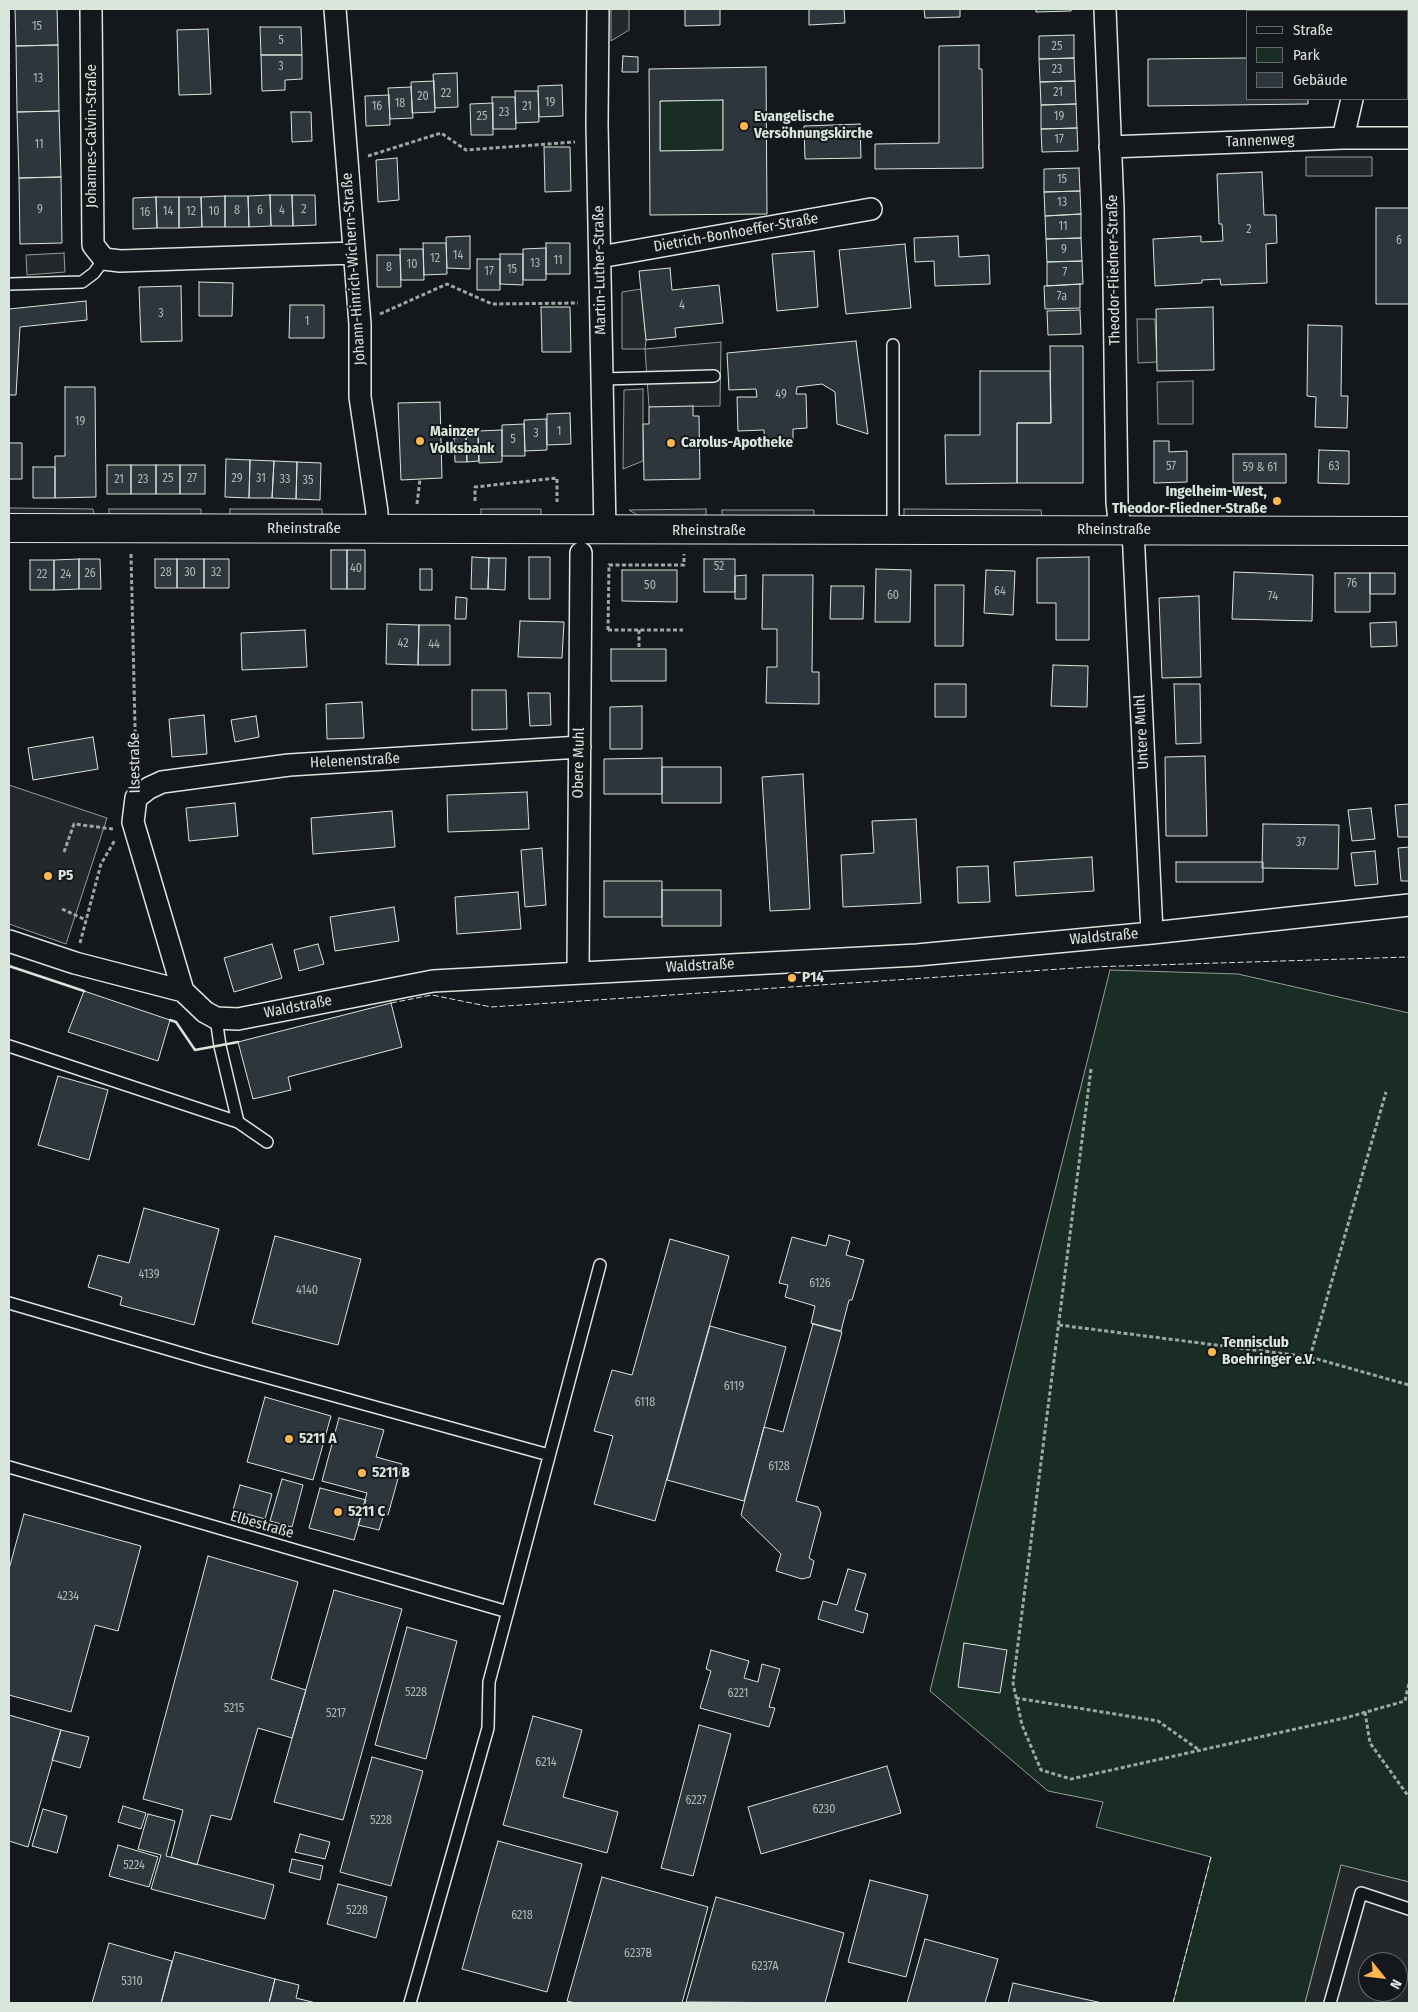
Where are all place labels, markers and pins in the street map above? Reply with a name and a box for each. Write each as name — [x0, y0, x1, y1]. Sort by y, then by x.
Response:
place label: Evangelische Versöhnungskirche — [754, 108, 873, 143]
marker: Evangelische Versöhnungskirche — [738, 120, 750, 132]
place label: Mainzer Volksbank — [430, 423, 495, 458]
place label: Carolus-Apotheke — [681, 434, 793, 452]
marker: Mainzer Volksbank — [414, 435, 426, 447]
marker: Carolus-Apotheke — [665, 437, 677, 449]
place label: Ingelheim-West, Theodor-Fliedner-Straße — [1112, 483, 1267, 518]
marker: Ingelheim-West, Theodor-Fliedner-Straße — [1271, 495, 1283, 507]
place label: P5 — [58, 867, 73, 885]
marker: P5 — [42, 870, 54, 882]
place label: P14 — [802, 969, 824, 987]
marker: P14 — [786, 972, 798, 984]
place label: Tennisclub Boehringer e.V. — [1222, 1334, 1315, 1369]
marker: Tennisclub Boehringer e.V. — [1206, 1346, 1218, 1358]
place label: 5211 A — [299, 1430, 337, 1448]
marker: 5211 A — [283, 1433, 295, 1445]
place label: 5211 B — [372, 1464, 410, 1482]
marker: 5211 B — [356, 1467, 368, 1479]
place label: 5211 C — [348, 1503, 385, 1521]
marker: 5211 C — [332, 1506, 344, 1518]

